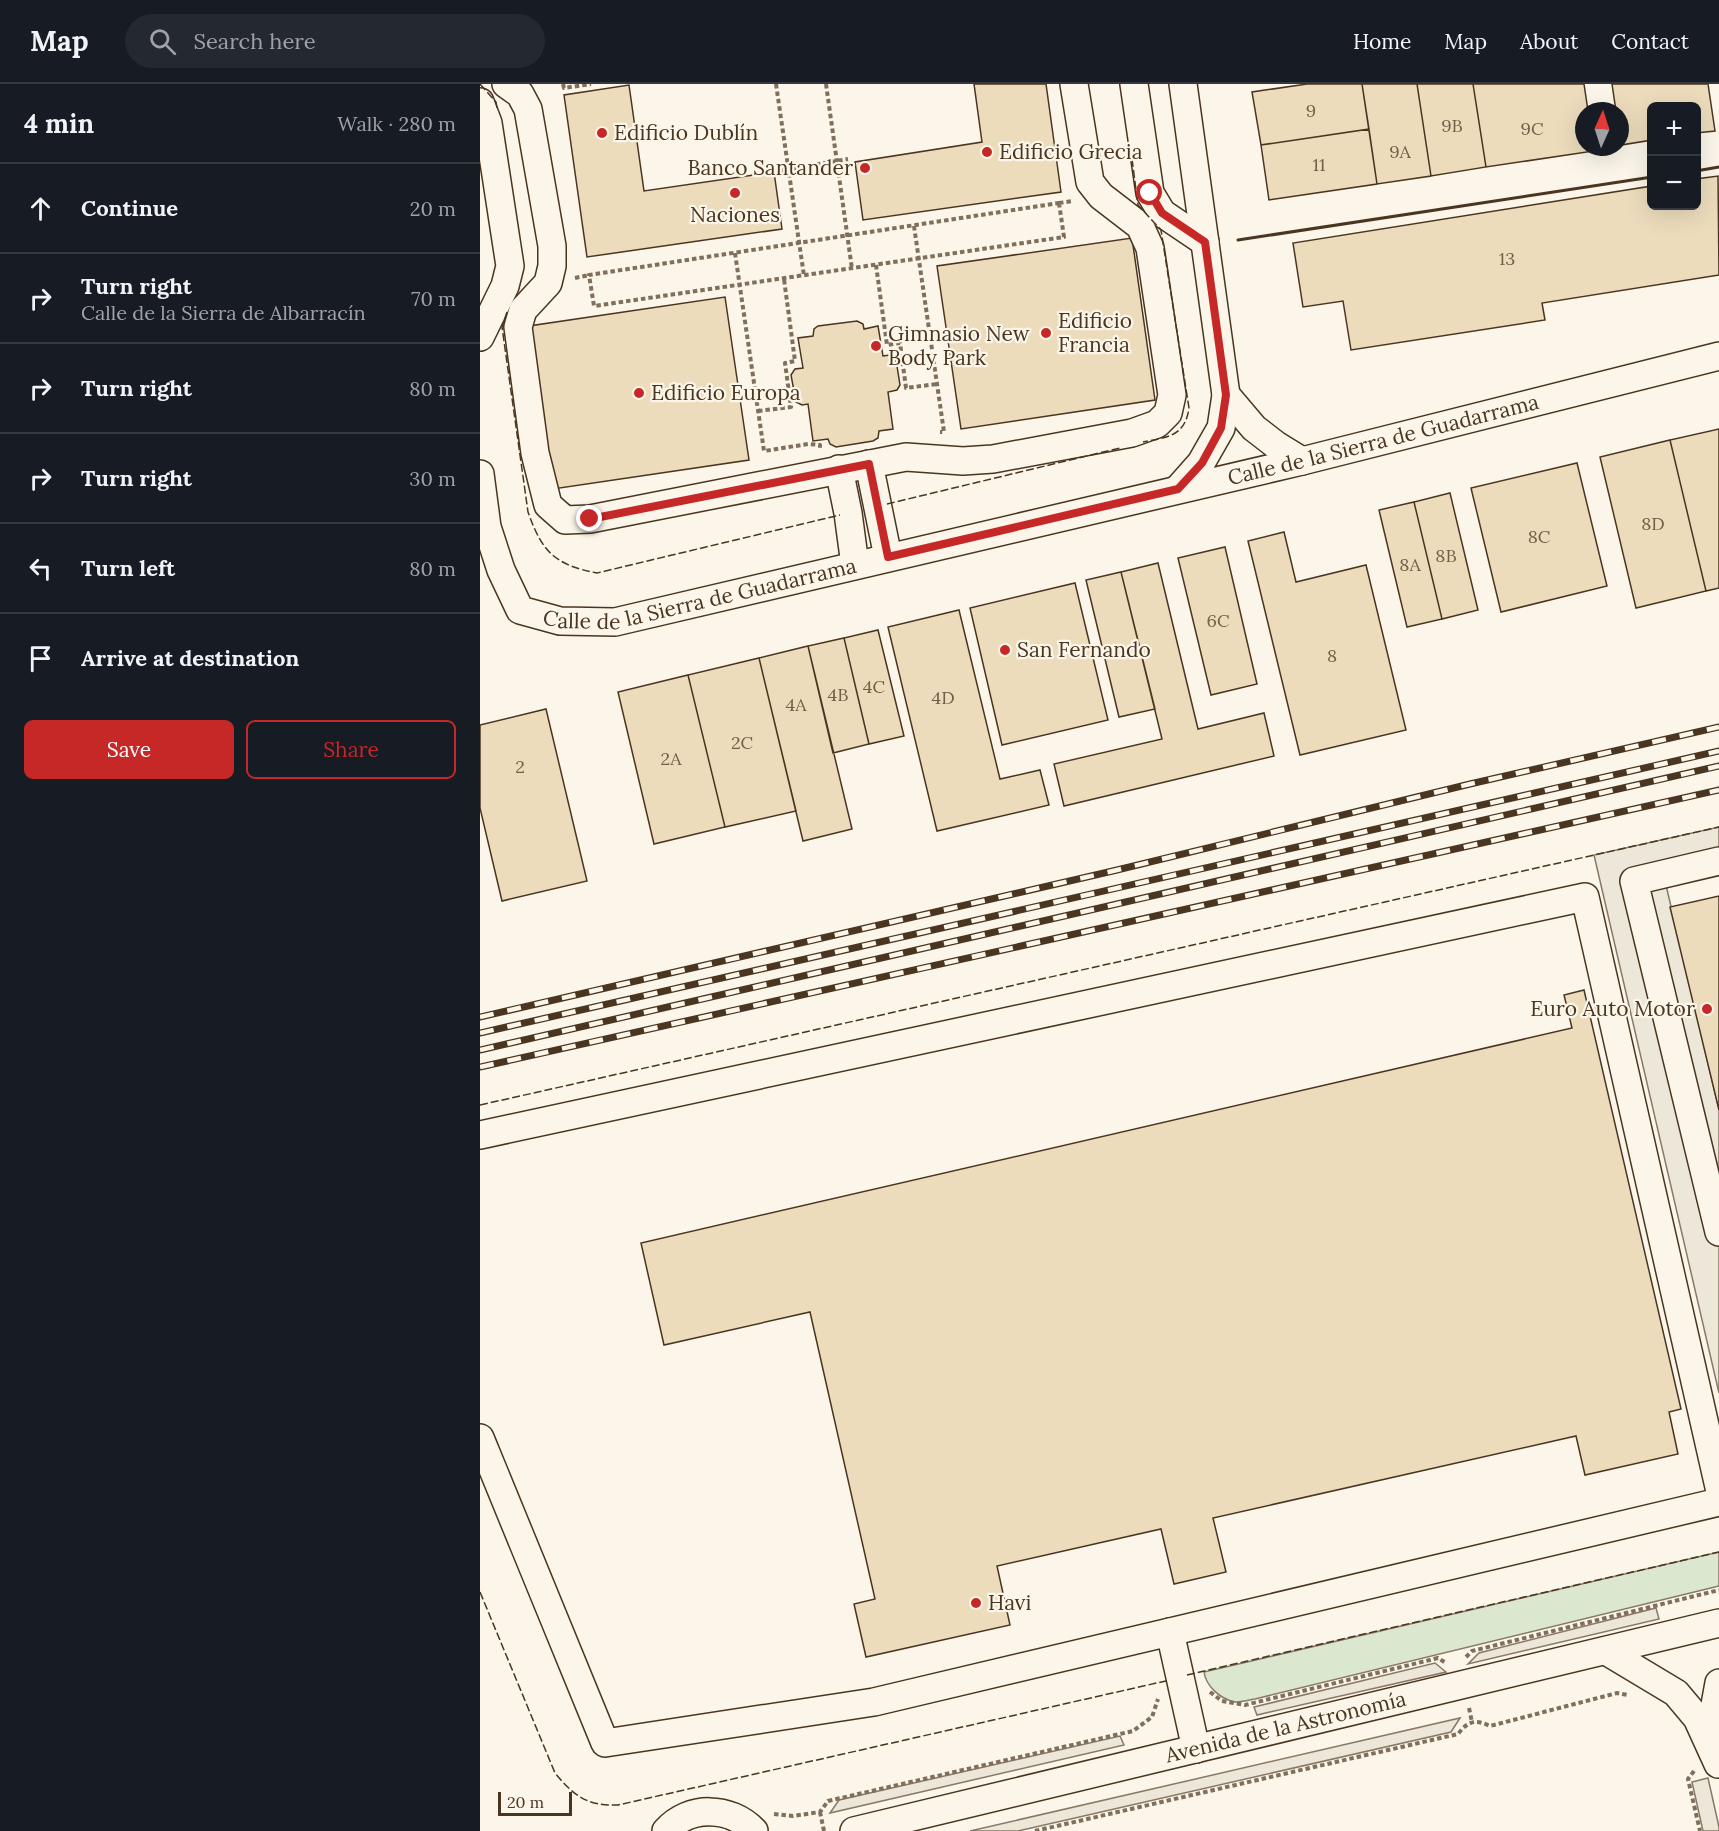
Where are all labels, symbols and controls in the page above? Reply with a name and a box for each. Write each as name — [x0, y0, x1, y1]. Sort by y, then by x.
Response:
search box — [125, 14, 545, 68]
text: Map — [30, 23, 89, 59]
icon: search — [146, 25, 179, 58]
text: Search here — [194, 27, 316, 55]
text: Home — [1353, 28, 1411, 55]
text: Map — [1444, 28, 1487, 55]
text: About — [1520, 28, 1578, 55]
text: Contact — [1611, 28, 1689, 55]
house number: 9 — [1306, 99, 1316, 122]
north arrow — [1575, 102, 1629, 156]
map controls — [1647, 102, 1701, 210]
button: + — [1647, 102, 1701, 156]
text: 4 min — [24, 107, 94, 140]
text: Walk · 280 m — [337, 111, 456, 136]
house number: 9B — [1441, 114, 1463, 137]
house number: 9C — [1521, 117, 1544, 140]
place label: Edificio Dublín — [614, 119, 759, 146]
marker: Edificio Dublín — [595, 126, 609, 140]
place label: Edificio Grecia — [999, 138, 1143, 165]
house number: 9A — [1389, 140, 1412, 163]
marker: Edificio Grecia — [980, 145, 994, 159]
house number: 11 — [1312, 153, 1326, 176]
place label: Banco Santander — [687, 154, 853, 181]
button: − — [1647, 156, 1701, 210]
marker: Banco Santander — [858, 161, 872, 175]
route start — [1136, 179, 1162, 205]
marker: Naciones — [728, 186, 742, 200]
icon: ahead — [24, 192, 57, 225]
text: Continue — [81, 194, 178, 222]
text: 20 m — [410, 196, 456, 221]
place label: Naciones — [690, 201, 780, 228]
house number: 13 — [1499, 247, 1515, 270]
text: Turn right — [81, 272, 192, 300]
icon: right — [24, 282, 57, 315]
text: 70 m — [411, 286, 456, 311]
text: Calle de la Sierra de Albarracín — [81, 300, 366, 325]
place label: Edificio Francia — [1058, 307, 1132, 358]
place label: Gimnasio New Body Park — [888, 320, 1030, 371]
marker: Edificio Francia — [1039, 326, 1053, 340]
marker: Gimnasio New Body Park — [869, 339, 883, 353]
icon: right — [24, 372, 57, 405]
text: Turn right — [81, 374, 192, 402]
text: 80 m — [409, 376, 456, 401]
place label: Edificio Europa — [651, 379, 801, 406]
marker: Edificio Europa — [632, 386, 646, 400]
street label: Calle de la Sierra de Guadarrama — [1225, 388, 1542, 491]
icon: right — [24, 462, 57, 495]
text: Turn right — [81, 464, 192, 492]
text: 30 m — [409, 466, 456, 491]
route end — [576, 505, 602, 531]
house number: 8D — [1641, 512, 1665, 535]
house number: 8C — [1528, 525, 1551, 548]
house number: 8B — [1435, 544, 1457, 567]
icon: left — [24, 552, 57, 585]
street label: Calle de la Sierra de Guadarrama — [540, 552, 859, 635]
house number: 8A — [1399, 553, 1421, 576]
text: Turn left — [81, 554, 175, 582]
text: 80 m — [409, 556, 456, 581]
house number: 6C — [1207, 609, 1230, 632]
place label: San Fernando — [1017, 636, 1151, 663]
icon: arrive — [24, 642, 57, 675]
marker: San Fernando — [998, 643, 1012, 657]
text: Arrive at destination — [81, 644, 299, 672]
house number: 8 — [1327, 644, 1337, 667]
house number: 4C — [863, 675, 886, 698]
house number: 4B — [828, 683, 848, 706]
house number: 4D — [931, 686, 955, 709]
house number: 4A — [785, 693, 807, 716]
button: Save — [24, 720, 234, 779]
button: Share — [246, 720, 456, 779]
house number: 2C — [731, 731, 754, 754]
house number: 2A — [661, 747, 682, 770]
house number: 2 — [515, 755, 525, 778]
place label: Euro Auto Motor — [1530, 995, 1695, 1022]
marker: Euro Auto Motor — [1700, 1002, 1714, 1016]
place label: Havi — [988, 1589, 1031, 1616]
marker: Havi — [969, 1596, 983, 1610]
street label: Avenida de la Astronomía — [1162, 1685, 1409, 1769]
scale bar — [498, 1789, 572, 1816]
text: 20 m — [507, 1792, 544, 1812]

